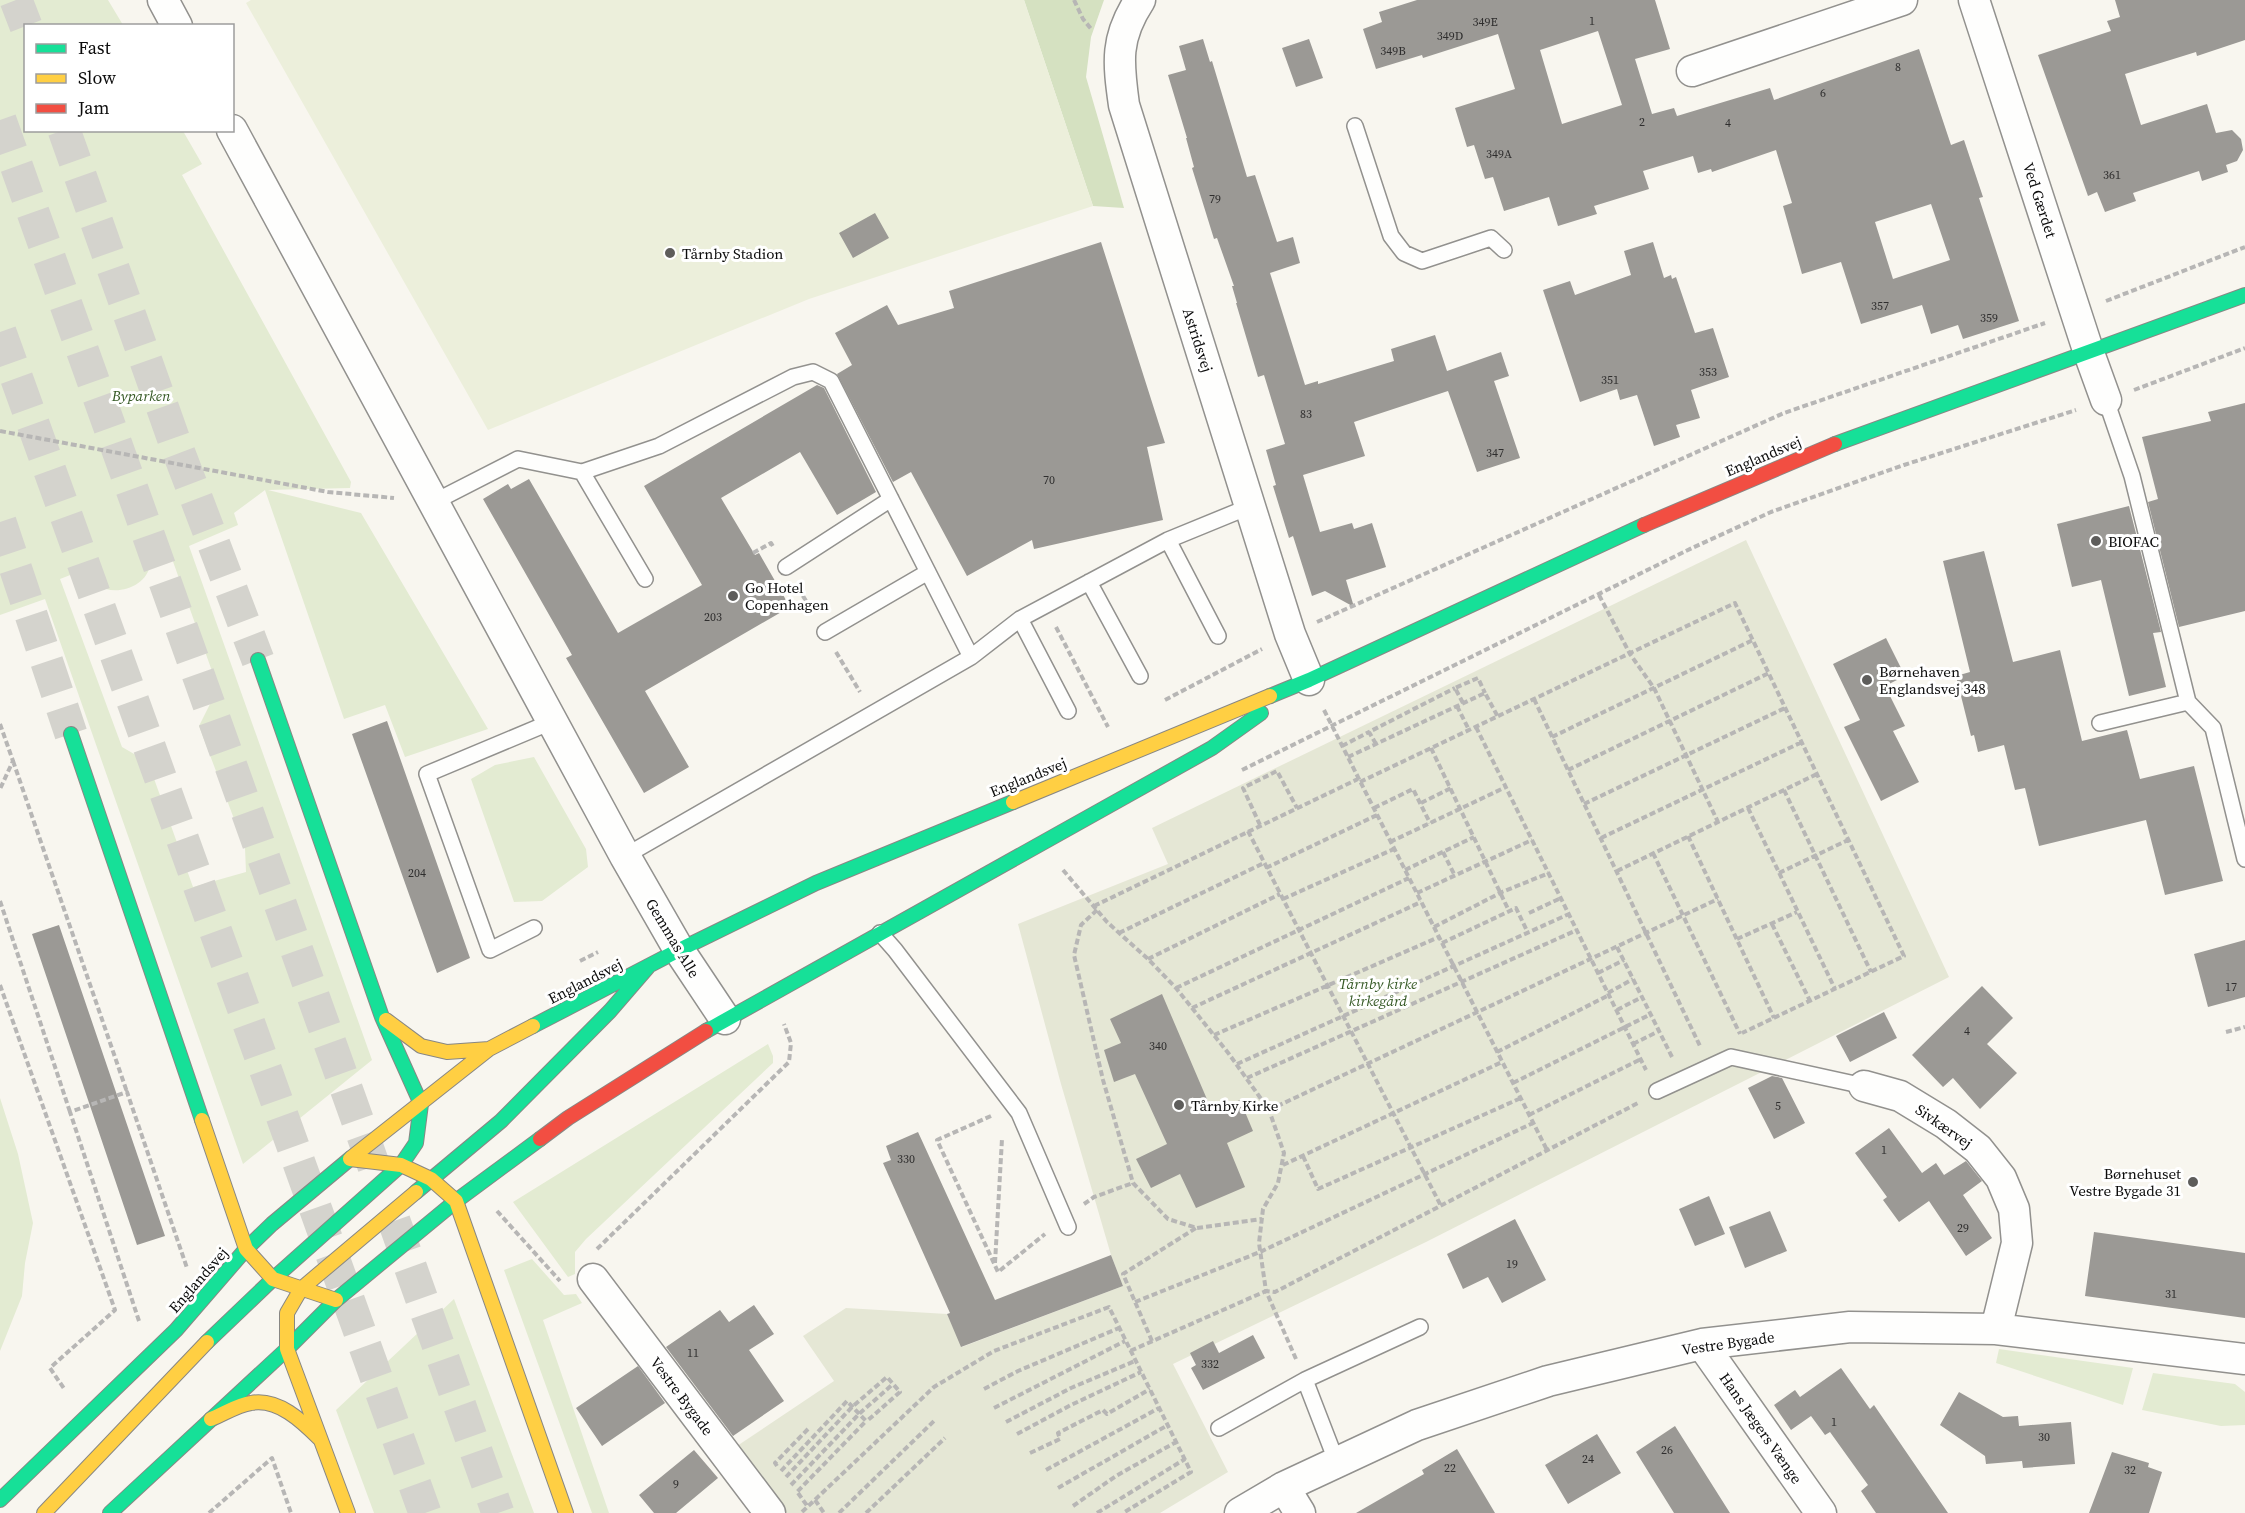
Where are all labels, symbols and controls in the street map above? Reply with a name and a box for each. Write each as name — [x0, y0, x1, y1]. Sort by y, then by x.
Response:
house number: 1 — [1589, 13, 1595, 29]
house number: 349E — [1472, 14, 1498, 30]
legend — [24, 24, 234, 132]
house number: 349D — [1437, 28, 1463, 44]
text: Fast — [78, 35, 111, 60]
house number: 349B — [1380, 43, 1406, 59]
house number: 8 — [1895, 59, 1901, 75]
text: Slow — [78, 65, 116, 90]
house number: 6 — [1820, 85, 1826, 101]
text: Jam — [77, 95, 110, 120]
house number: 2 — [1639, 114, 1645, 130]
house number: 4 — [1725, 115, 1731, 131]
house number: 349A — [1486, 146, 1512, 162]
street label: Ved Gærdet — [2018, 160, 2062, 240]
house number: 361 — [2103, 167, 2121, 183]
house number: 79 — [1209, 191, 1221, 207]
place label: Tårnby Stadion — [682, 243, 783, 264]
marker: Tårnby Stadion — [663, 246, 677, 260]
house number: 357 — [1871, 298, 1889, 314]
street label: Astridsvej — [1178, 305, 1218, 375]
house number: 359 — [1980, 310, 1998, 326]
house number: 353 — [1699, 364, 1717, 380]
house number: 351 — [1601, 372, 1619, 388]
park label: Byparken — [111, 385, 171, 406]
house number: 83 — [1300, 406, 1312, 422]
street label: Englandsvej — [1722, 431, 1804, 481]
house number: 347 — [1486, 445, 1504, 461]
house number: 70 — [1043, 472, 1055, 488]
place label: BIOFAC — [2108, 531, 2159, 552]
marker: BIOFAC — [2089, 534, 2103, 548]
place label: Go Hotel Copenhagen — [745, 577, 829, 615]
marker: Go Hotel Copenhagen — [726, 589, 740, 603]
house number: 203 — [704, 609, 722, 625]
place label: Børnehaven Englandsvej 348 — [1879, 661, 1986, 699]
marker: Børnehaven Englandsvej 348 — [1860, 673, 1874, 687]
street label: Englandsvej — [987, 752, 1069, 802]
house number: 204 — [408, 865, 426, 881]
street label: Gemmas Alle — [641, 894, 705, 982]
street label: Englandsvej — [544, 953, 626, 1009]
park label: Tårnby kirke kirkegård — [1339, 973, 1417, 1011]
house number: 17 — [2225, 979, 2237, 995]
house number: 4 — [1964, 1023, 1970, 1039]
house number: 340 — [1149, 1038, 1167, 1054]
place label: Tårnby Kirke — [1191, 1095, 1279, 1116]
marker: Tårnby Kirke — [1172, 1098, 1186, 1112]
house number: 5 — [1775, 1098, 1781, 1114]
street label: Sivkærvej — [1911, 1099, 1977, 1153]
house number: 1 — [1881, 1142, 1887, 1158]
house number: 330 — [897, 1151, 915, 1167]
place label: Børnehuset Vestre Bygade 31 — [2069, 1163, 2181, 1201]
marker: Børnehuset Vestre Bygade 31 — [2186, 1175, 2200, 1189]
house number: 29 — [1957, 1220, 1969, 1236]
street label: Englandsvej — [164, 1243, 232, 1317]
house number: 19 — [1506, 1256, 1518, 1272]
house number: 31 — [2165, 1286, 2177, 1302]
street label: Vestre Bygade — [1680, 1326, 1776, 1360]
house number: 11 — [687, 1345, 699, 1361]
street label: Vestre Bygade — [646, 1352, 719, 1440]
house number: 332 — [1201, 1356, 1219, 1372]
street label: Hans Jægers Vænge — [1715, 1368, 1807, 1488]
house number: 1 — [1831, 1414, 1837, 1430]
house number: 30 — [2038, 1429, 2050, 1445]
house number: 26 — [1661, 1442, 1673, 1458]
house number: 24 — [1582, 1451, 1594, 1467]
house number: 22 — [1444, 1460, 1456, 1476]
house number: 32 — [2124, 1462, 2136, 1478]
house number: 9 — [673, 1476, 679, 1492]

